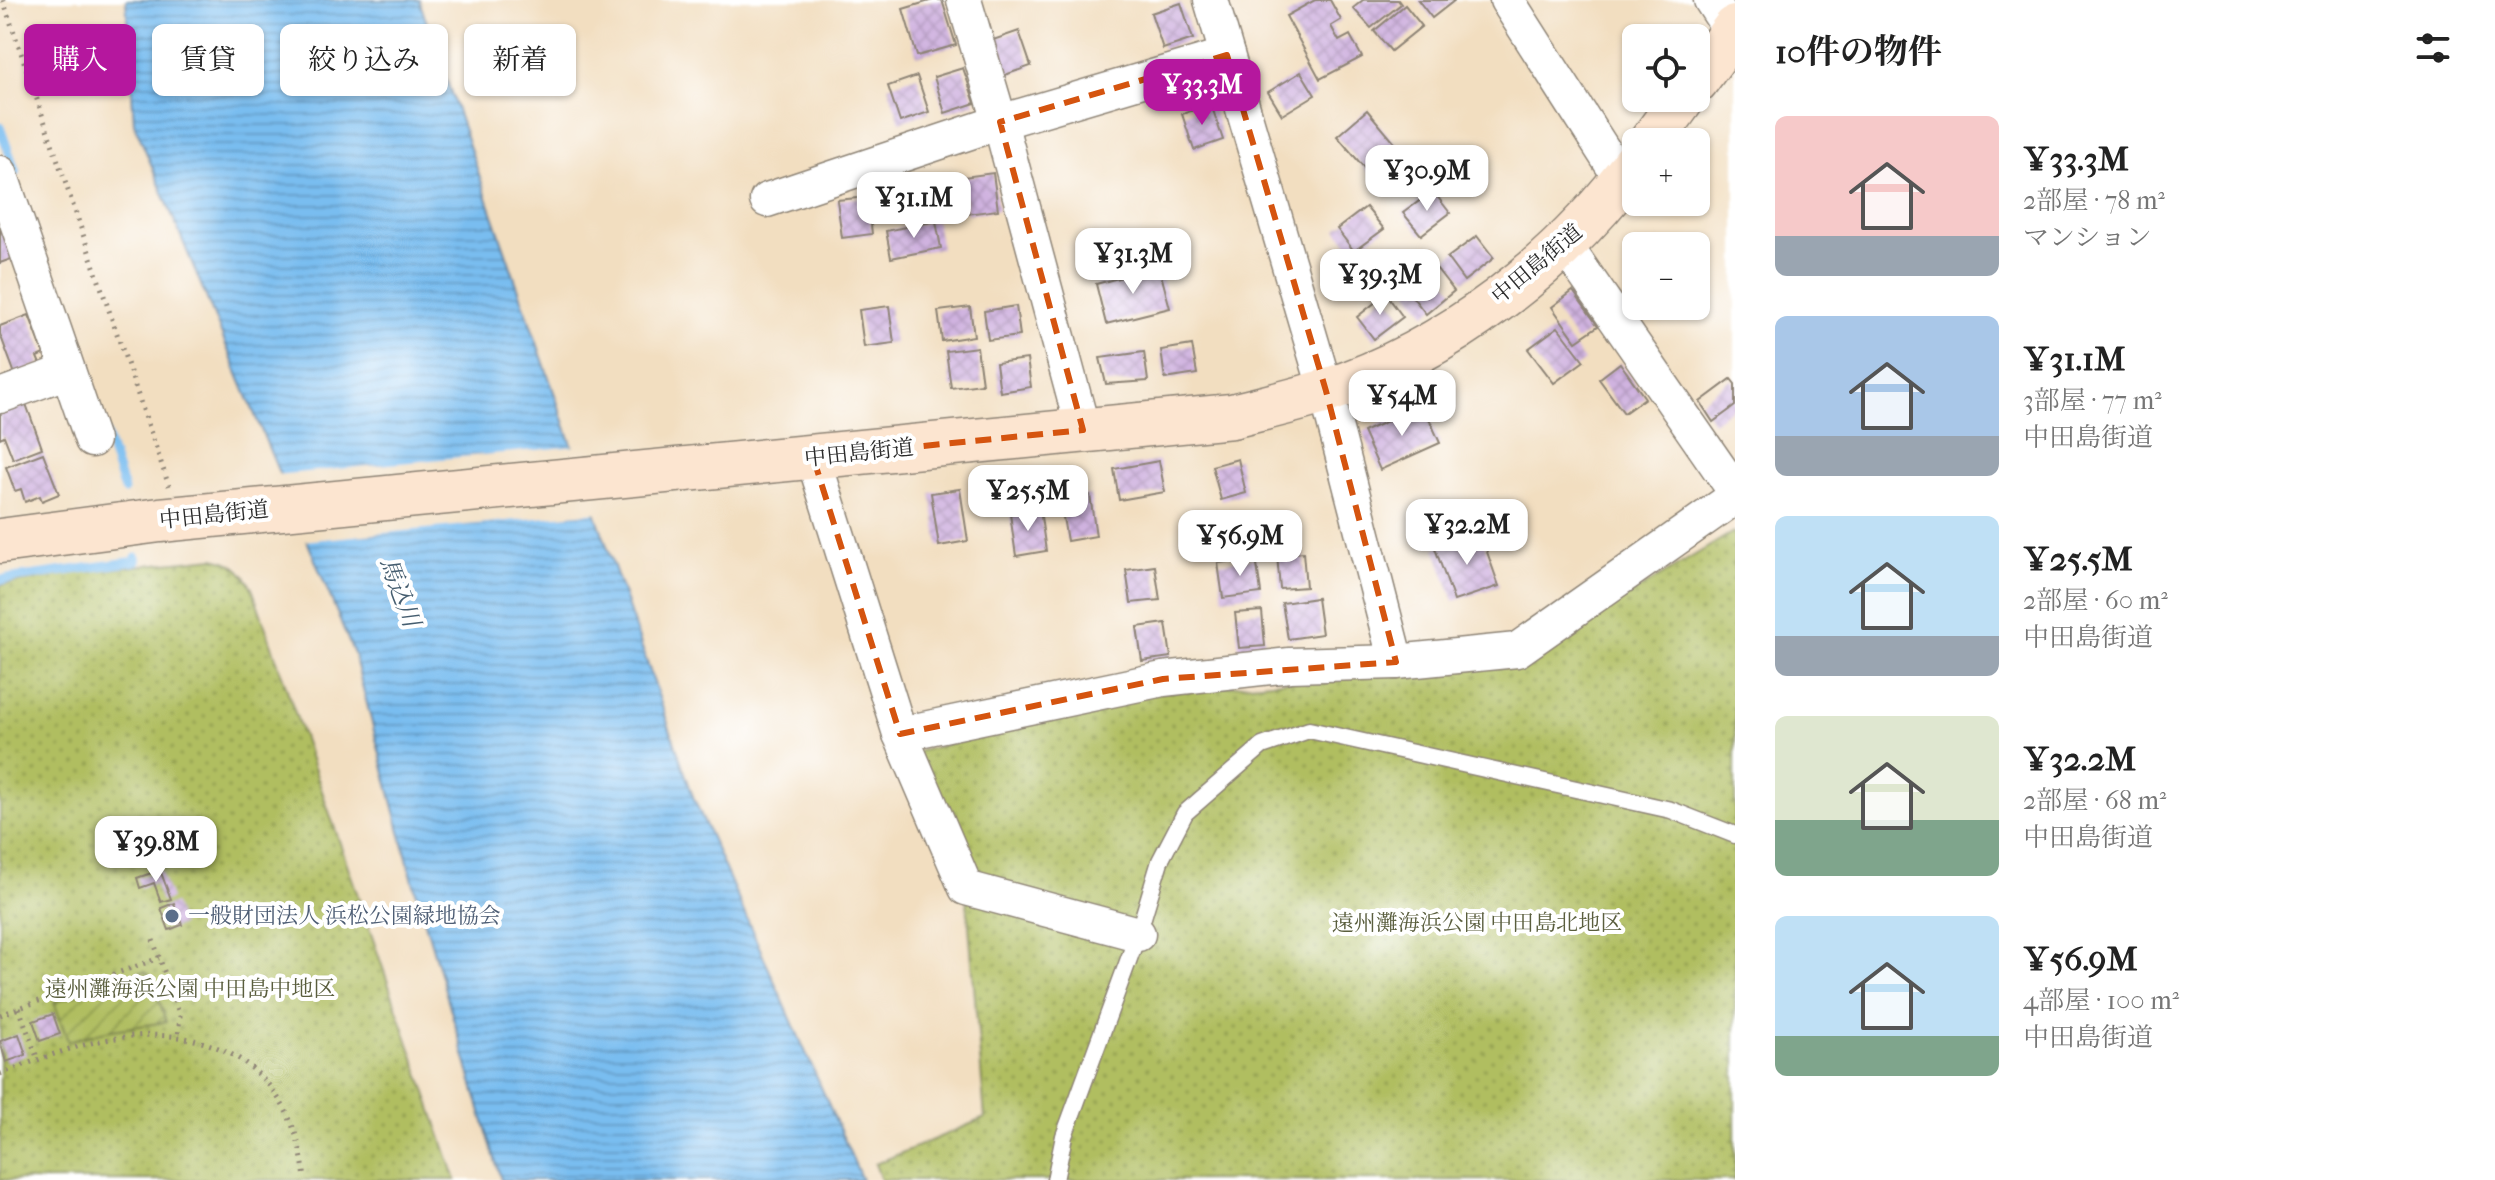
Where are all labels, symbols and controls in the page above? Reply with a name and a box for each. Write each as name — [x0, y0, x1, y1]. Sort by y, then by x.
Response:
chip: 購入 — [24, 24, 136, 96]
chip: 賃貸 — [152, 24, 264, 96]
chip: 絞り込み — [280, 24, 448, 96]
chip: 新着 — [464, 24, 576, 96]
map controls — [1622, 24, 1710, 320]
button: locate — [1622, 24, 1710, 112]
icon: filters — [2411, 26, 2455, 70]
text: 10件の物件 — [1775, 32, 1942, 72]
pin: ¥33.3M — [1137, 59, 1267, 127]
text: ¥33.3M — [1162, 69, 1243, 100]
button: + — [1622, 128, 1710, 216]
text: ¥33.3M — [2023, 139, 2129, 179]
pin: ¥30.9M — [1362, 145, 1492, 213]
icon: home — [1839, 148, 1935, 244]
text: ¥30.9M — [1383, 155, 1471, 186]
pin: ¥31.1M — [849, 172, 979, 240]
text: ¥31.1M — [875, 182, 953, 213]
text: 2部屋 · 78 m² — [2023, 185, 2165, 216]
street label: 中田島街道 — [1487, 219, 1587, 309]
text: マンション — [2023, 222, 2152, 253]
pin: ¥31.3M — [1068, 228, 1198, 296]
button: − — [1622, 232, 1710, 320]
text: ¥31.3M — [1093, 238, 1173, 269]
pin: ¥39.3M — [1315, 249, 1445, 317]
text: ¥39.3M — [1338, 259, 1422, 290]
text: ¥31.1M — [2023, 339, 2125, 379]
icon: home — [1839, 348, 1935, 444]
pin: ¥54M — [1355, 370, 1449, 438]
text: ¥54M — [1367, 380, 1437, 411]
text: 3部屋 · 77 m² — [2023, 385, 2162, 416]
text: 中田島街道 — [2023, 422, 2153, 453]
street label: 中田島街道 — [803, 434, 915, 472]
pin: ¥25.5M — [963, 465, 1093, 533]
text: ¥25.5M — [986, 475, 1070, 506]
street label: 中田島街道 — [158, 496, 270, 534]
pin: ¥32.2M — [1402, 499, 1532, 567]
text: ¥32.2M — [1424, 509, 1510, 540]
pin: ¥56.9M — [1175, 510, 1305, 578]
text: ¥56.9M — [1196, 520, 1284, 551]
text: ¥25.5M — [2023, 539, 2133, 579]
icon: home — [1839, 548, 1935, 644]
water label: 馬込川 — [374, 553, 427, 633]
text: 2部屋 · 60 m² — [2023, 585, 2168, 616]
text: 中田島街道 — [2023, 622, 2153, 653]
text: ¥32.2M — [2023, 739, 2136, 779]
icon: home — [1839, 748, 1935, 844]
text: 2部屋 · 68 m² — [2023, 785, 2166, 816]
pin: ¥39.8M — [91, 816, 221, 884]
text: 中田島街道 — [2023, 822, 2153, 853]
text: ¥39.8M — [113, 826, 199, 857]
place label: 一般財団法人 浜松公園緑地協会 — [188, 903, 501, 929]
marker: 一般財団法人 浜松公園緑地協会 — [163, 907, 181, 925]
park label: 遠州灘海浜公園 中田島北地区 — [1332, 910, 1622, 936]
text: ¥56.9M — [2023, 939, 2138, 979]
icon: home — [1839, 948, 1935, 1044]
park label: 遠州灘海浜公園 中田島中地区 — [45, 976, 335, 1002]
text: 4部屋 · 100 m² — [2023, 985, 2179, 1016]
text: 中田島街道 — [2023, 1022, 2153, 1053]

